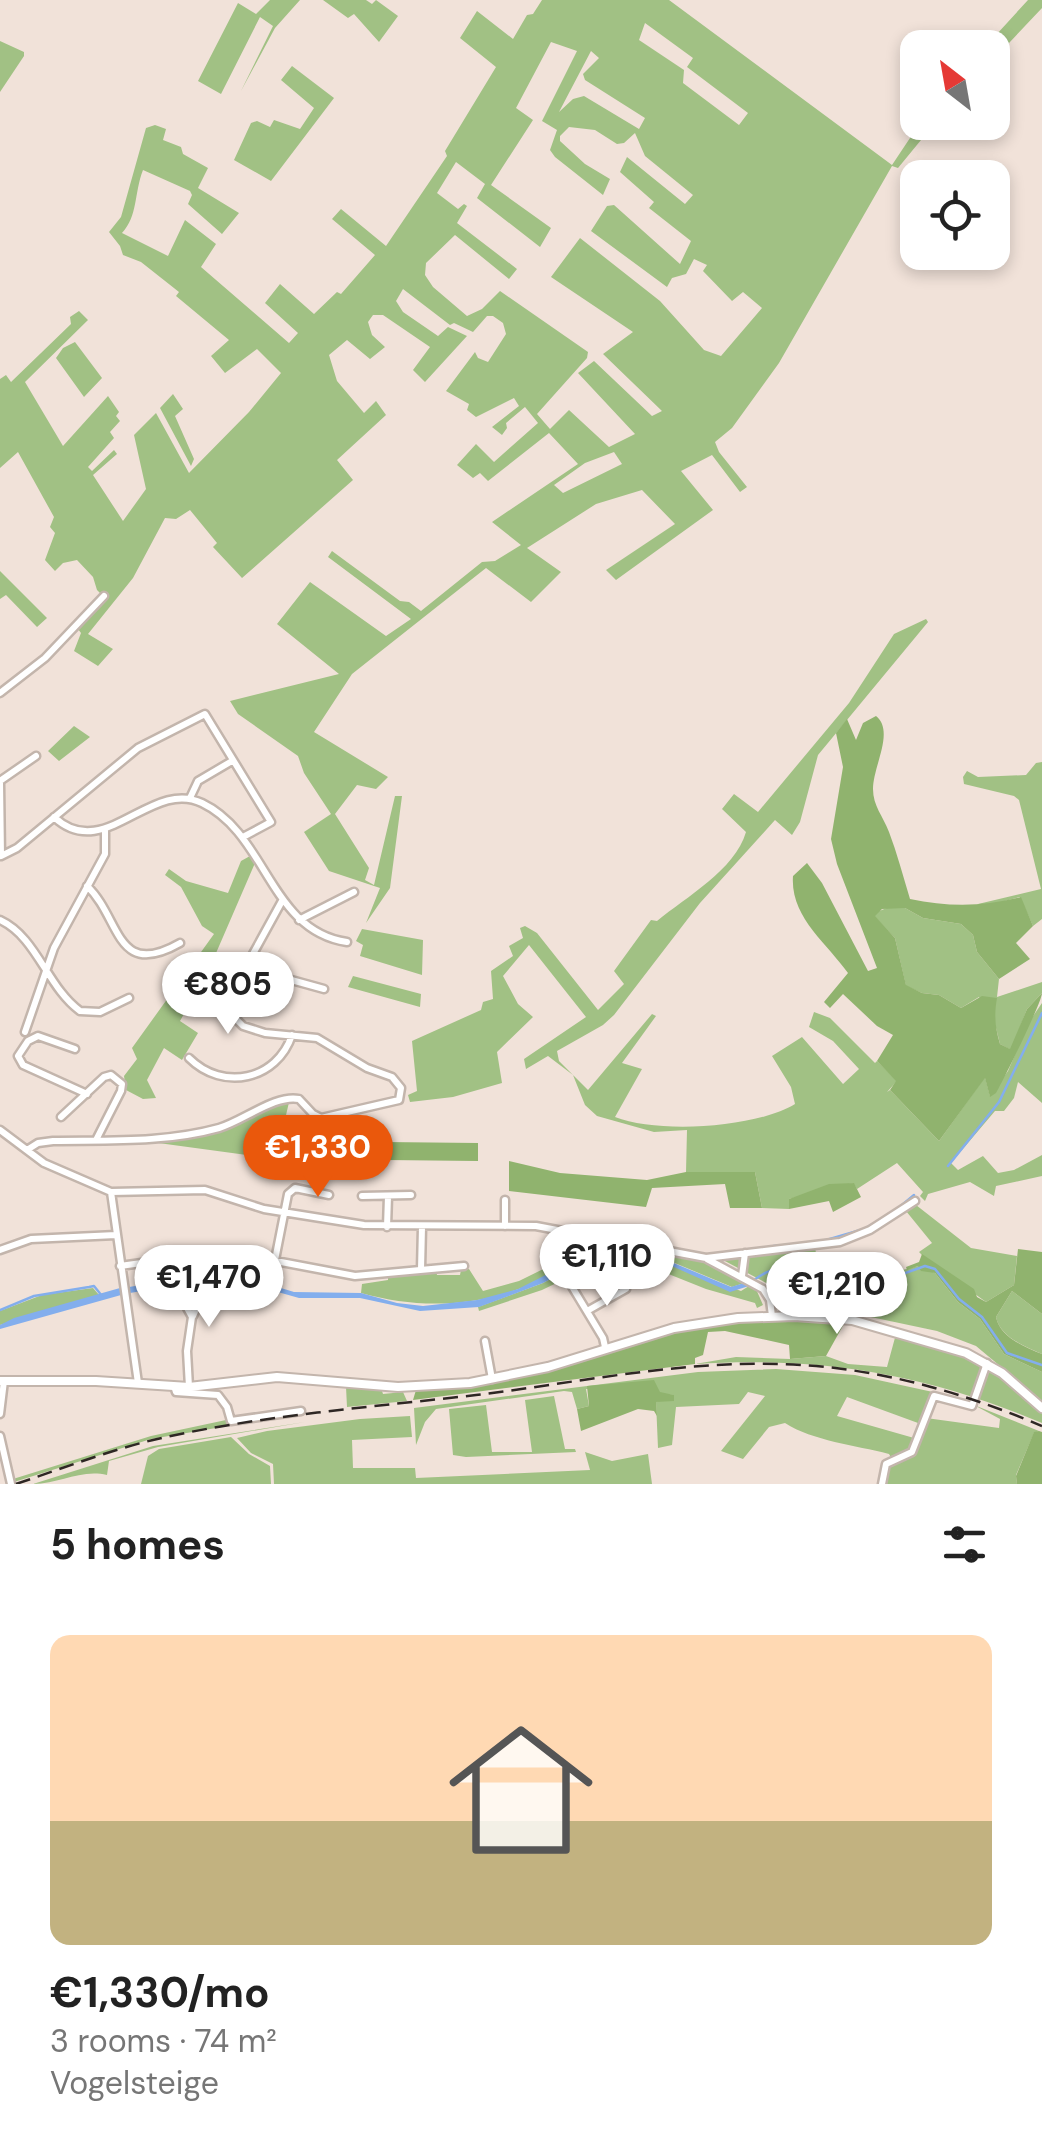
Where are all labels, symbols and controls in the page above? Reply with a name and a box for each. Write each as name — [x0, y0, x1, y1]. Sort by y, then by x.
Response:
north arrow — [900, 30, 1010, 140]
map controls — [900, 30, 1010, 270]
button: locate — [900, 160, 1010, 270]
pin: €805 — [169, 952, 287, 1037]
text: €805 — [184, 963, 272, 1005]
pin: €1,330 — [237, 1115, 399, 1200]
text: €1,330 — [265, 1126, 371, 1168]
pin: €1,110 — [526, 1224, 688, 1309]
text: €1,110 — [562, 1235, 652, 1277]
pin: €1,470 — [128, 1245, 290, 1330]
pin: €1,210 — [756, 1252, 918, 1337]
text: €1,470 — [156, 1256, 262, 1298]
text: €1,210 — [788, 1263, 886, 1305]
text: 5 homes — [50, 1517, 225, 1572]
icon: filters — [937, 1517, 992, 1572]
icon: home — [431, 1700, 611, 1880]
text: €1,330/mo — [50, 1965, 270, 2020]
text: 3 rooms · 74 m² — [50, 2020, 277, 2062]
text: Vogelsteige — [50, 2062, 219, 2104]

